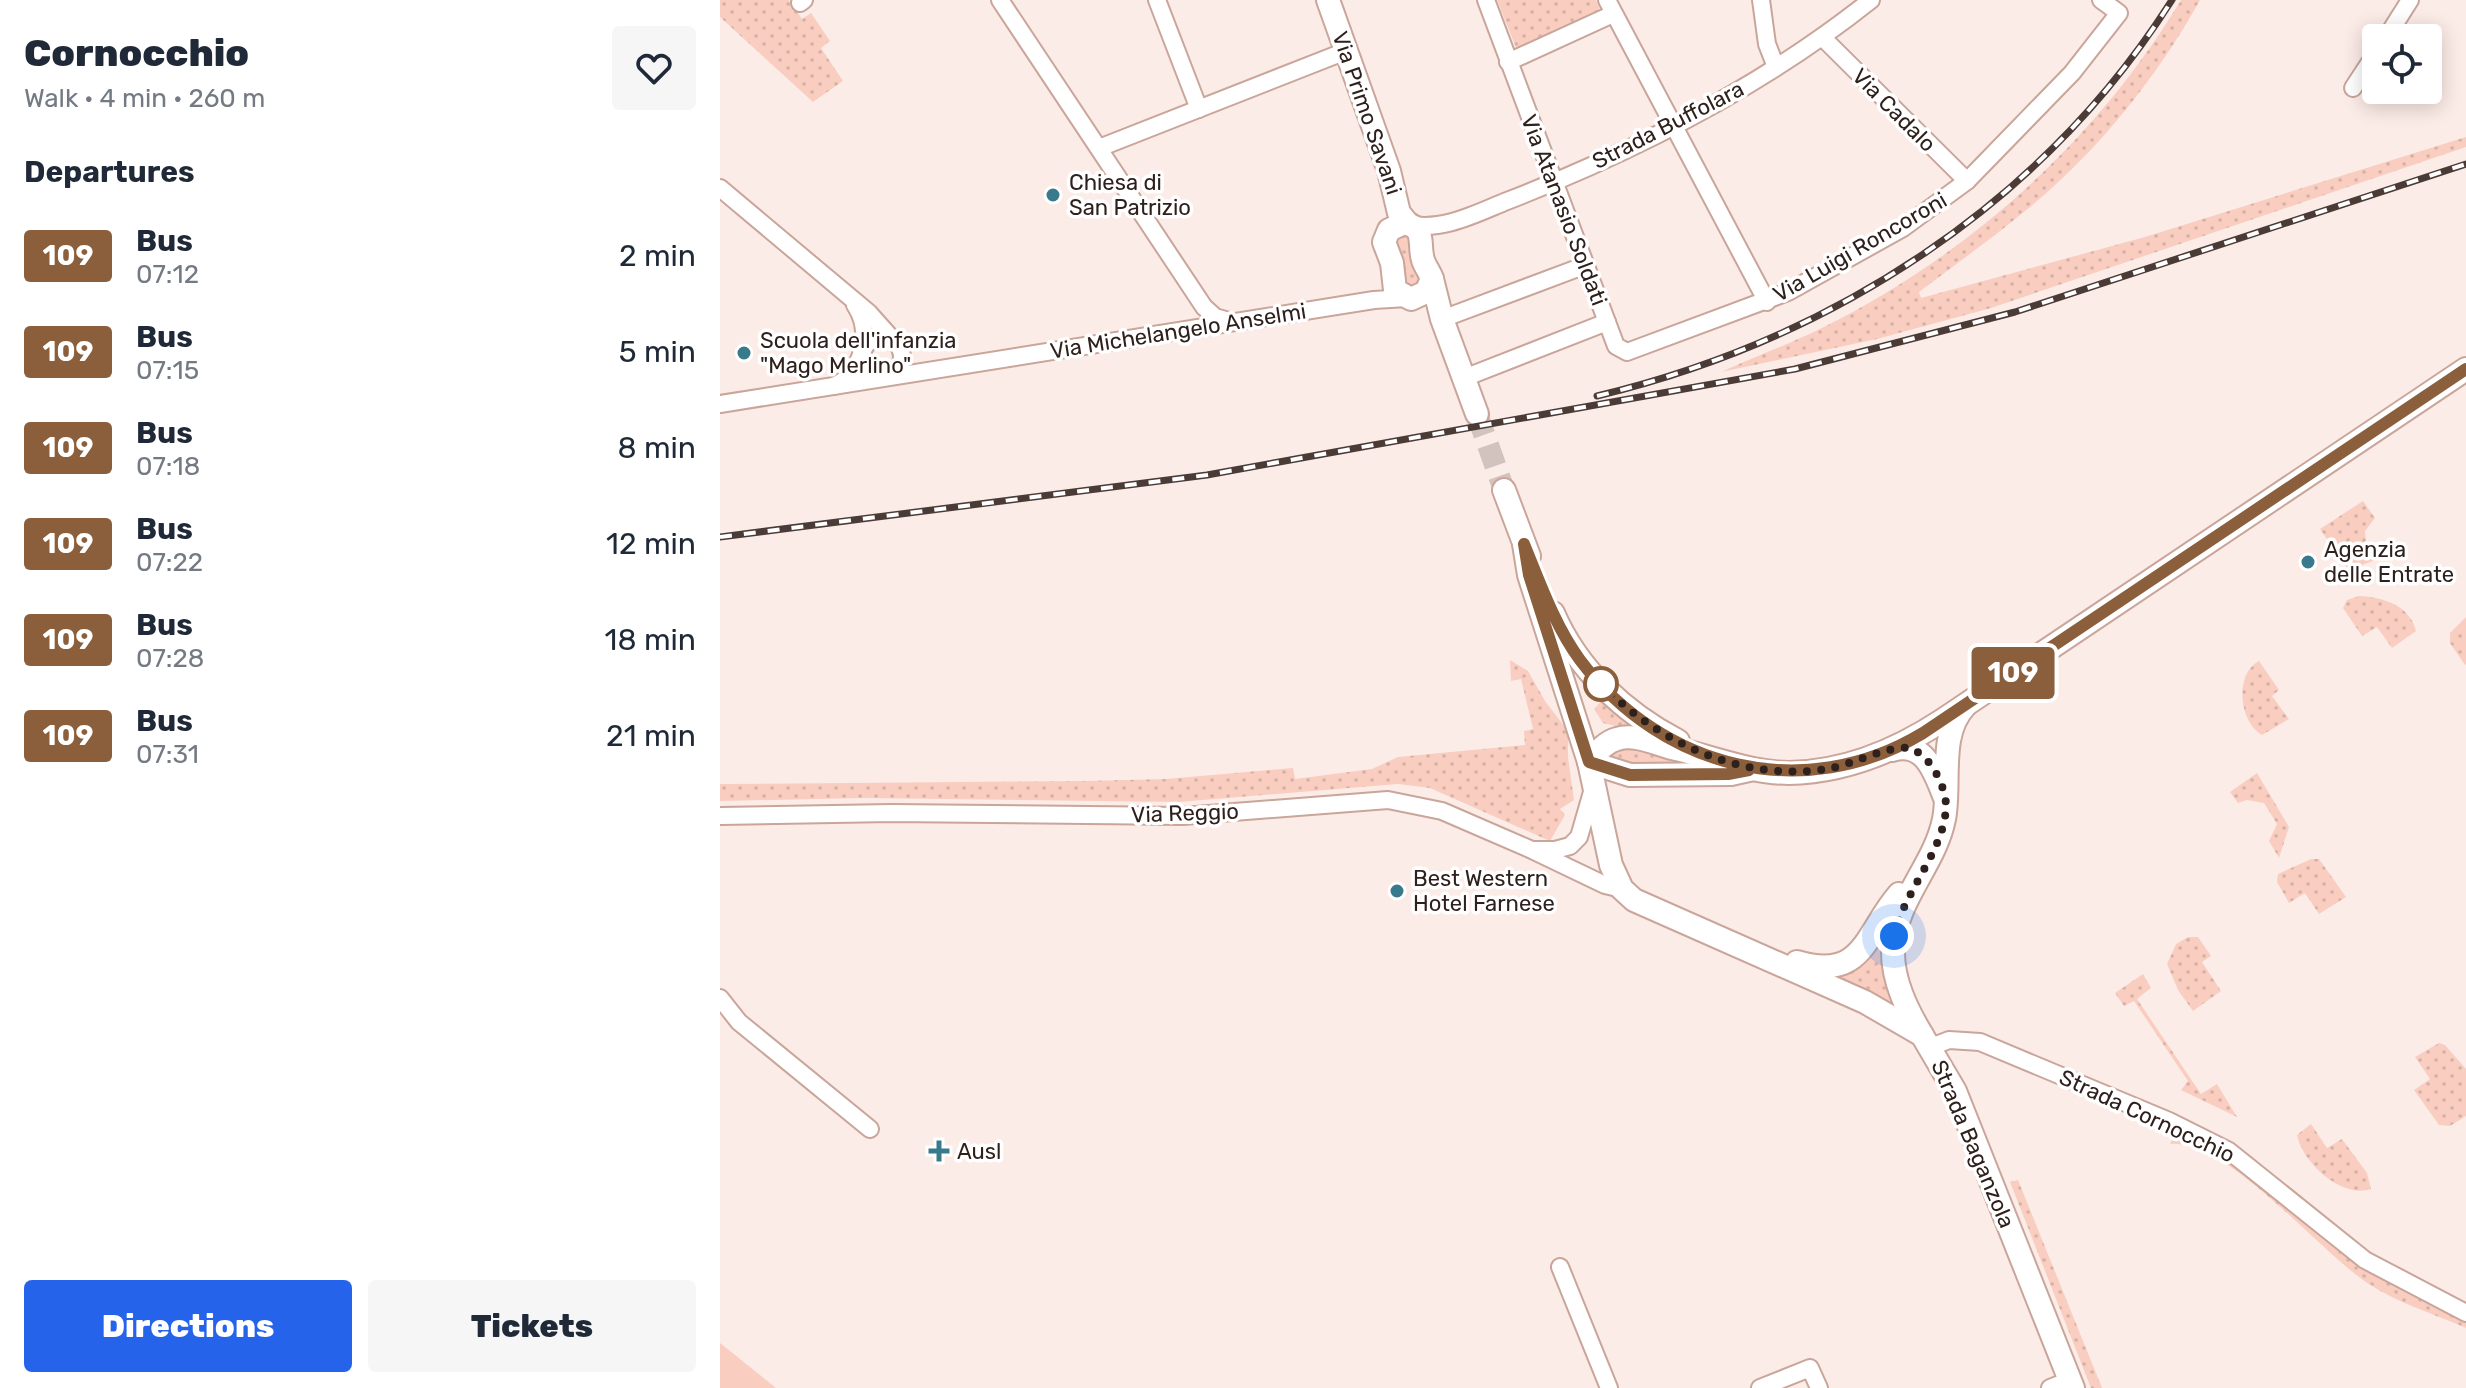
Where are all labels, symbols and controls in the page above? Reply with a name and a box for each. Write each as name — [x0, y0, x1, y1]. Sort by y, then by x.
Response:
map controls — [2362, 24, 2442, 104]
button: locate — [2362, 24, 2442, 104]
button: heart — [612, 26, 696, 110]
street label: Via Primo Savani — [1326, 28, 1408, 198]
text: Cornocchio — [24, 30, 249, 76]
street label: Via Cadalo — [1847, 63, 1941, 157]
street label: Strada Buffolara — [1588, 75, 1748, 175]
text: Walk · 4 min · 260 m — [24, 83, 265, 114]
street label: Via Atanasio Soldati — [1515, 111, 1613, 309]
text: Departures — [24, 154, 195, 190]
place label: Chiesa di San Patrizio — [1069, 169, 1191, 221]
marker: Chiesa di San Patrizio — [1044, 186, 1062, 204]
street label: Via Luigi Roncoroni — [1768, 186, 1952, 308]
text: Bus — [136, 223, 193, 259]
text: 2 min — [619, 238, 696, 274]
text: 109 — [43, 239, 93, 272]
text: 07:12 — [136, 259, 199, 290]
street label: Via Michelangelo Anselmi — [1048, 297, 1308, 365]
text: Bus — [136, 319, 193, 355]
place label: Scuola dell'infanzia "Mago Merlino" — [760, 327, 956, 379]
text: 5 min — [619, 334, 696, 370]
text: 109 — [43, 335, 93, 368]
marker: Scuola dell'infanzia "Mago Merlino" — [735, 344, 753, 362]
text: 07:15 — [136, 355, 199, 386]
text: Bus — [136, 415, 193, 451]
text: 8 min — [617, 430, 696, 466]
text: 109 — [43, 431, 93, 464]
text: 07:18 — [136, 451, 200, 482]
text: Bus — [136, 511, 193, 547]
text: 12 min — [606, 526, 696, 562]
text: 109 — [43, 527, 93, 560]
place label: Agenzia delle Entrate — [2324, 536, 2454, 588]
text: 07:22 — [136, 547, 203, 578]
marker: Agenzia delle Entrate — [2299, 553, 2317, 571]
text: Bus — [136, 607, 193, 643]
text: 18 min — [605, 622, 696, 658]
text: 109 — [43, 623, 93, 656]
text: 07:28 — [136, 643, 204, 674]
line badge: 109 — [1967, 647, 2059, 699]
text: 109 — [1988, 656, 2038, 689]
unlabelled marker — [1584, 667, 1618, 701]
text: Bus — [136, 703, 193, 739]
text: 21 min — [606, 718, 696, 754]
text: 109 — [43, 719, 93, 752]
text: 07:31 — [136, 739, 199, 770]
street label: Via Reggio — [1131, 798, 1239, 828]
place label: Best Western Hotel Farnese — [1413, 865, 1555, 917]
marker: Best Western Hotel Farnese — [1388, 882, 1406, 900]
your location — [1874, 916, 1914, 956]
street label: Strada Baganzola — [1925, 1056, 2021, 1232]
street label: Strada Cornocchio — [2055, 1064, 2239, 1168]
place label: Ausl — [957, 1138, 1001, 1165]
marker: Ausl — [928, 1140, 950, 1162]
button: Directions — [24, 1280, 352, 1372]
button: Tickets — [368, 1280, 696, 1372]

